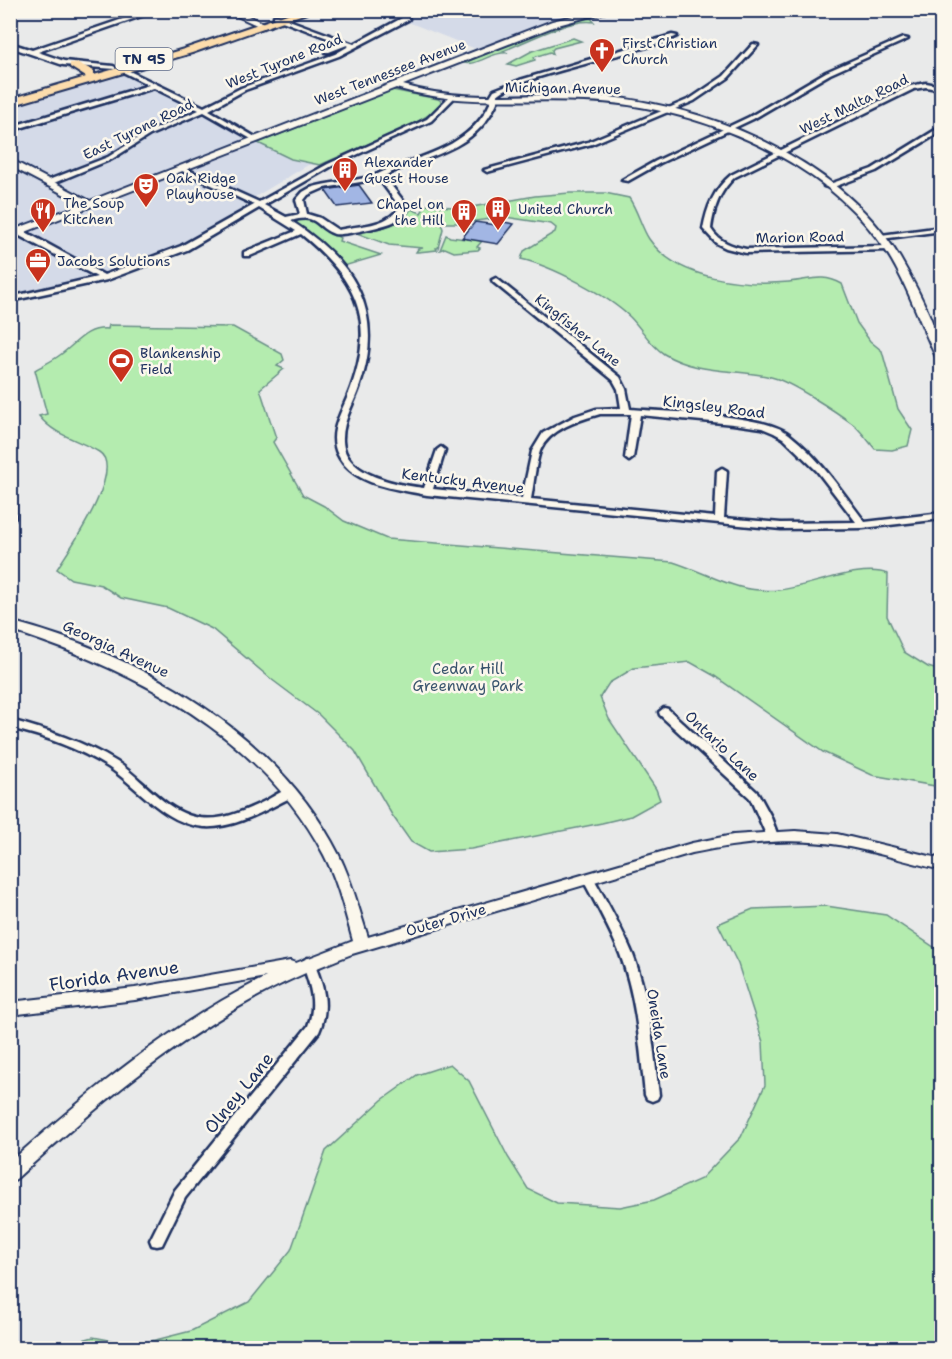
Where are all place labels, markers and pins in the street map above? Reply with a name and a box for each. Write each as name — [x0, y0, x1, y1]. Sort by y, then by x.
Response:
place label: First Christian Church — [622, 34, 718, 68]
church icon: First Christian Church — [587, 36, 617, 74]
place label: Alexander Guest House — [364, 153, 449, 187]
building icon: Alexander Guest House — [330, 155, 360, 193]
place label: Oak Ridge Playhouse — [166, 169, 236, 203]
theatre icon: Oak Ridge Playhouse — [131, 171, 161, 209]
place label: The Soup Kitchen — [63, 194, 124, 228]
building icon: United Church — [483, 194, 513, 232]
place label: Chapel on the Hill — [377, 195, 445, 229]
restaurant icon: The Soup Kitchen — [28, 196, 58, 234]
building icon: Chapel on the Hill — [449, 197, 479, 235]
place label: United Church — [518, 200, 613, 218]
office icon: Jacobs Solutions — [23, 246, 53, 284]
place label: Jacobs Solutions — [57, 252, 170, 270]
place label: Blankenship Field — [140, 344, 221, 378]
sports icon: Blankenship Field — [106, 346, 136, 384]

